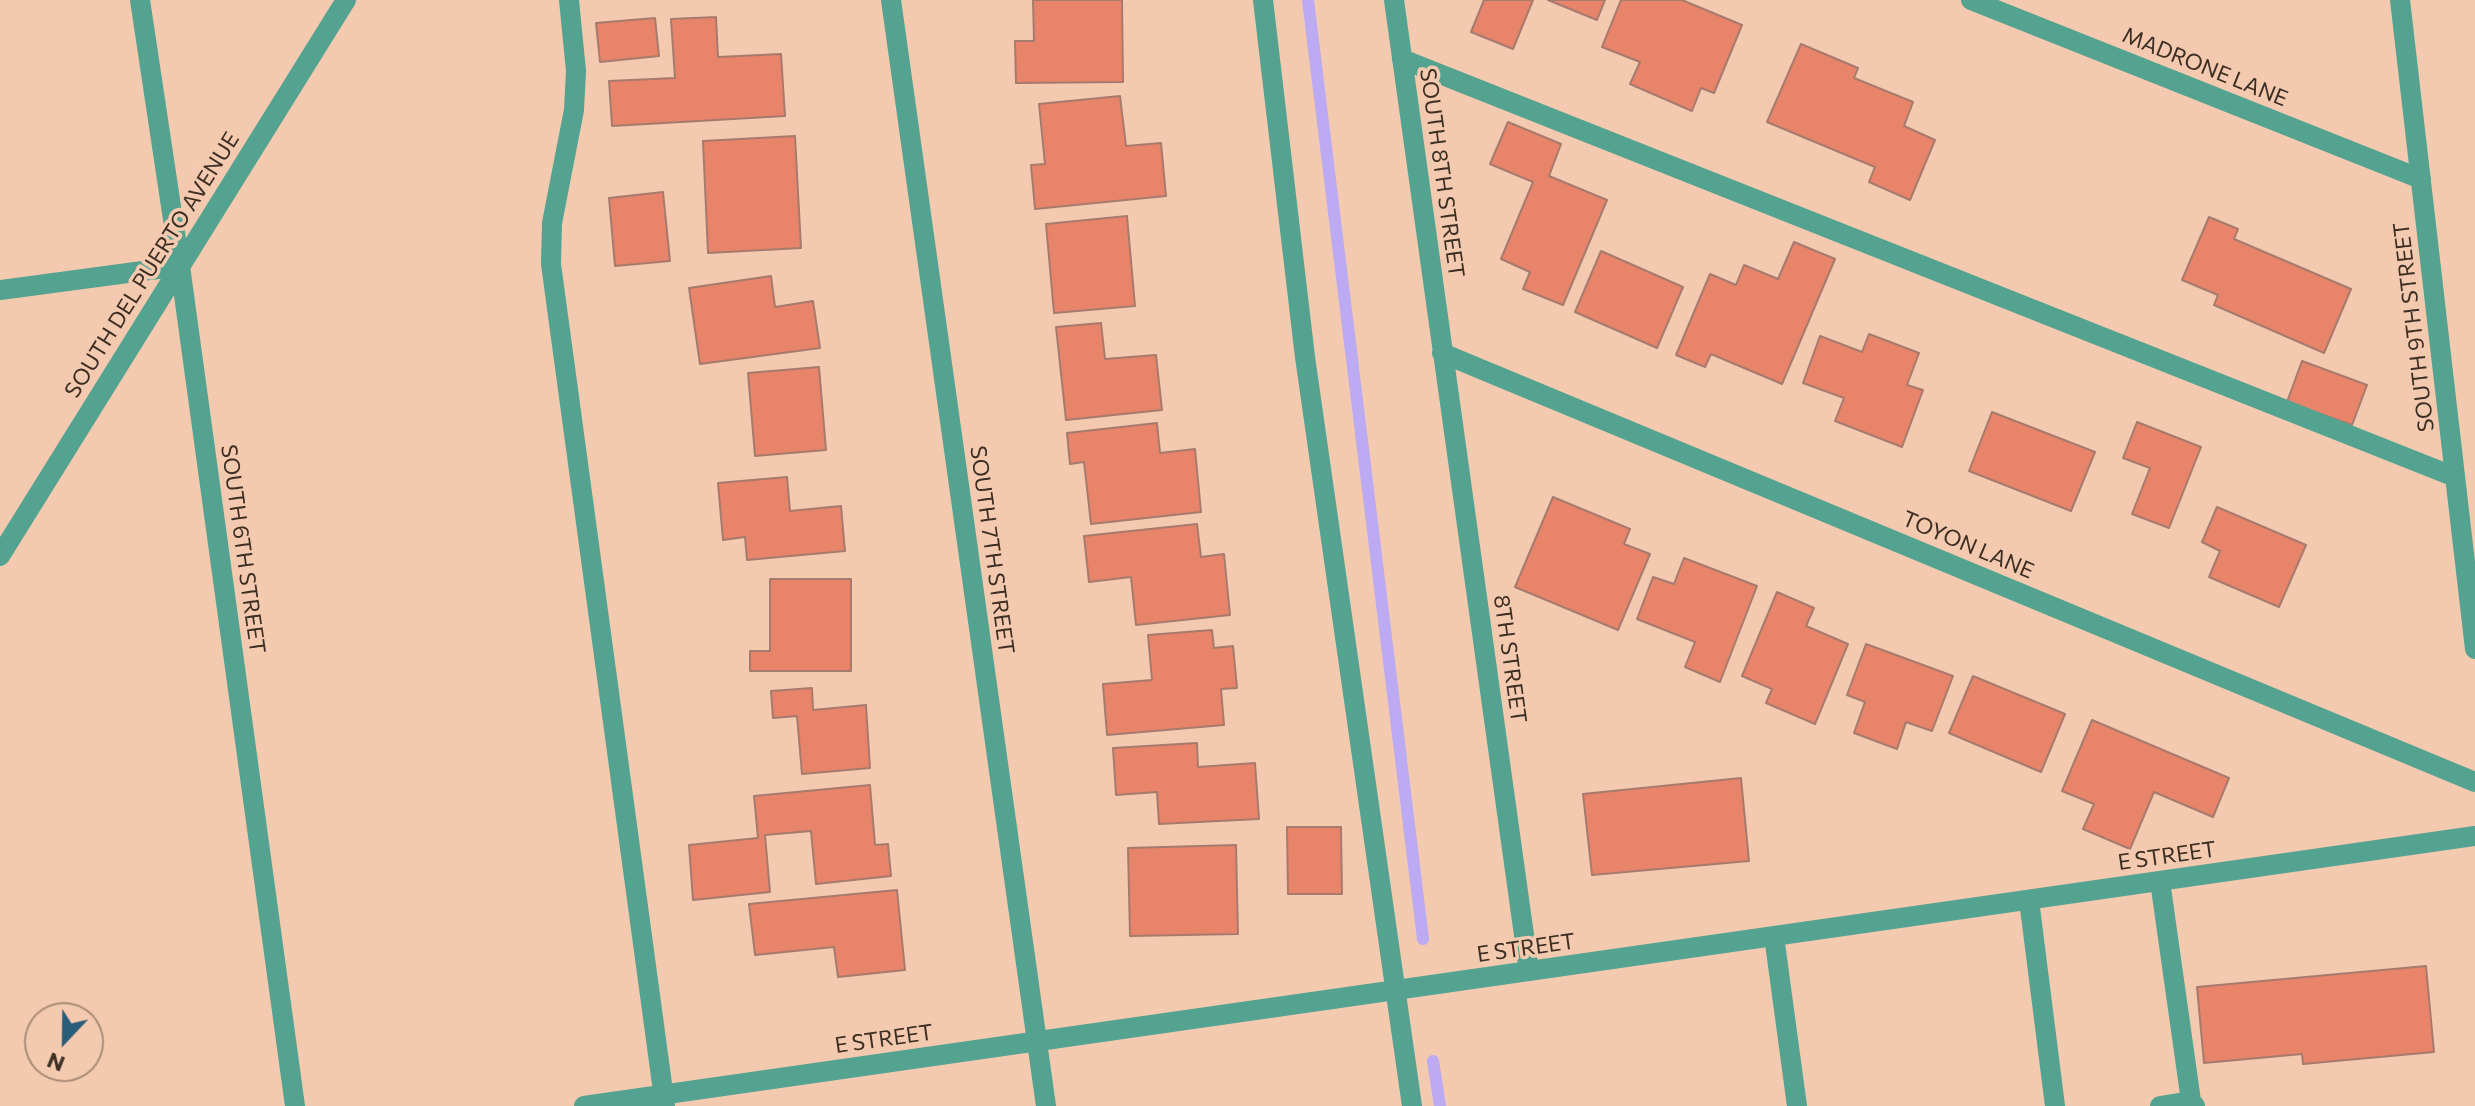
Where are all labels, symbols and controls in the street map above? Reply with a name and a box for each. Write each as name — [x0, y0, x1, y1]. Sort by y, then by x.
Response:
street label: MADRONE LANE — [2118, 22, 2292, 112]
street label: SOUTH 8TH STREET — [1414, 67, 1470, 279]
street label: SOUTH DEL PUERTO AVENUE — [59, 127, 245, 403]
street label: SOUTH 9TH STREET — [2388, 221, 2440, 433]
street label: SOUTH 6TH STREET — [215, 443, 271, 655]
street label: SOUTH 7TH STREET — [964, 444, 1020, 656]
street label: TOYON LANE — [1898, 505, 2038, 585]
street label: 8TH STREET — [1488, 593, 1532, 725]
street label: E STREET — [2116, 836, 2218, 876]
street label: E STREET — [1475, 928, 1577, 968]
north arrow — [24, 1002, 104, 1082]
street label: E STREET — [833, 1019, 935, 1059]
text: N — [43, 1047, 68, 1078]

